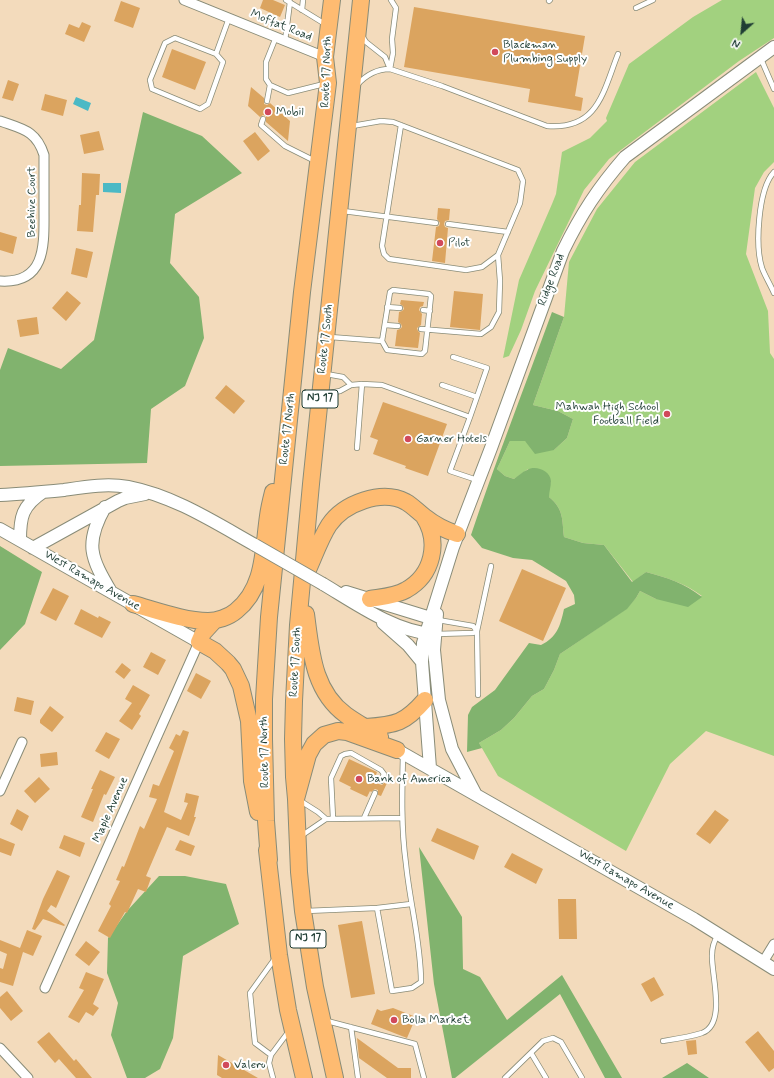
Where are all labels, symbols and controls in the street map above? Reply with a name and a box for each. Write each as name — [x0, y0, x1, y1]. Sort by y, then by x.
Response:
street label: Moffat Road — [248, 7, 314, 45]
north arrow — [722, 12, 762, 52]
text: N — [730, 35, 743, 51]
street label: Route 17 North — [319, 36, 335, 108]
place label: Blackman Plumbing Supply — [503, 38, 587, 66]
marker: Blackman Plumbing Supply — [490, 47, 500, 57]
place label: Mobil — [276, 105, 304, 119]
marker: Mobil — [263, 107, 273, 117]
street label: Beehive Court — [25, 167, 39, 237]
place label: Pilot — [448, 236, 470, 250]
marker: Pilot — [435, 238, 445, 248]
street label: Ridge Road — [535, 252, 569, 308]
street label: Route 17 South — [315, 303, 337, 375]
road number: NJ 17 — [302, 390, 338, 408]
street label: Route 17 North — [277, 393, 299, 465]
place label: Mahwah High School Football Field — [556, 400, 659, 428]
marker: Mahwah High School Football Field — [662, 409, 672, 419]
place label: Garner Hotels — [416, 432, 487, 446]
marker: Garner Hotels — [403, 434, 413, 444]
street label: West Ramapo Avenue — [41, 548, 143, 614]
street label: Route 17 South — [287, 627, 305, 697]
street label: Route 17 North — [257, 716, 273, 788]
place label: Bank of America — [367, 772, 452, 786]
marker: Bank of America — [354, 774, 364, 784]
street label: Maple Avenue — [90, 775, 132, 845]
street label: West Ramapo Avenue — [575, 847, 677, 913]
road number: NJ 17 — [290, 930, 326, 948]
place label: Bolla Market — [402, 1013, 469, 1027]
marker: Bolla Market — [389, 1015, 399, 1025]
place label: Valero — [234, 1058, 266, 1072]
marker: Valero — [221, 1060, 231, 1070]

